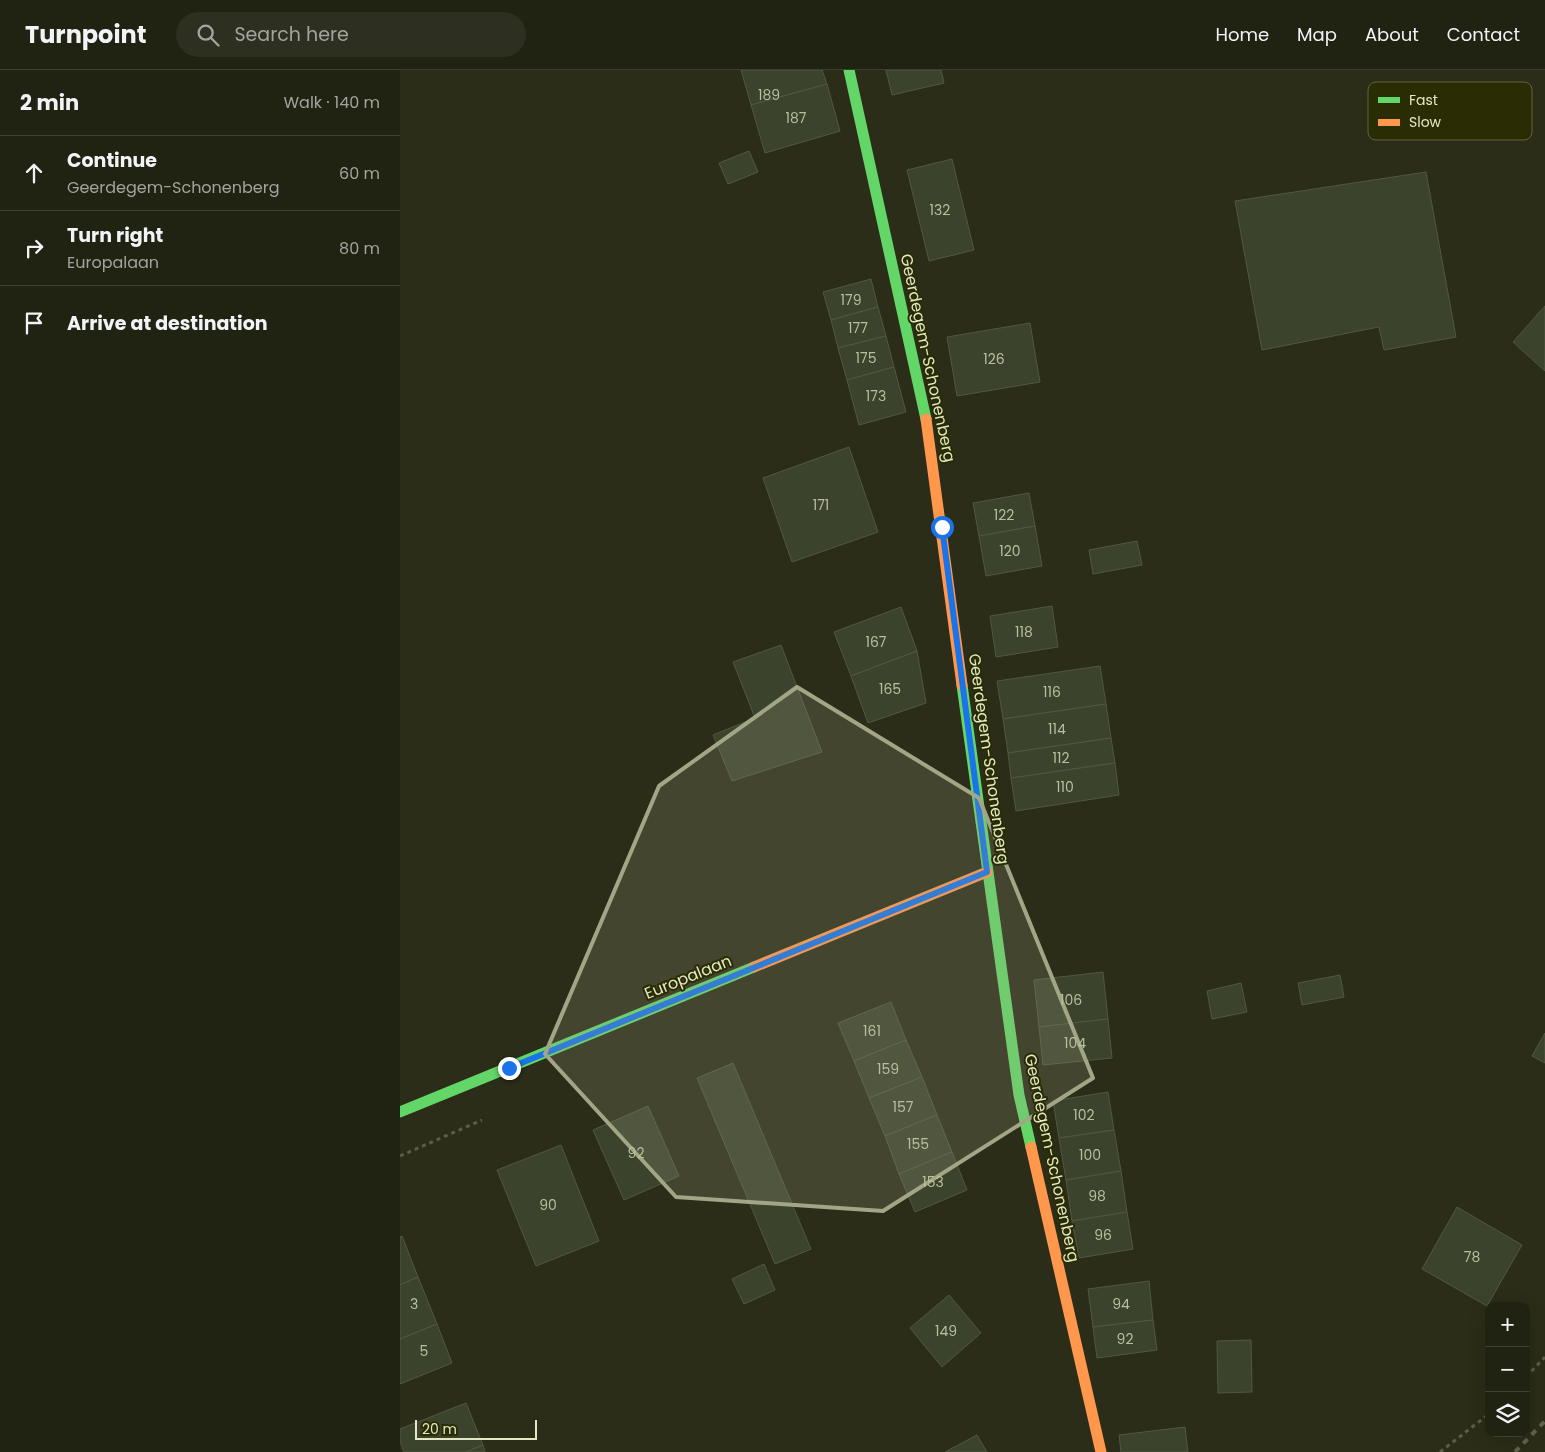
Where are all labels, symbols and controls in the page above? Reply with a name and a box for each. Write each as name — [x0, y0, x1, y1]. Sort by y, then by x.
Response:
search box — [176, 12, 526, 57]
text: Turnpoint — [25, 18, 146, 51]
icon: search — [194, 21, 222, 49]
text: Search here — [234, 21, 349, 48]
text: Home — [1215, 22, 1269, 47]
text: Map — [1297, 22, 1337, 47]
text: About — [1365, 22, 1419, 47]
text: Contact — [1447, 22, 1520, 47]
legend — [1368, 82, 1532, 140]
house number: 189 — [758, 85, 780, 105]
text: 2 min — [20, 88, 79, 117]
text: Fast — [1409, 90, 1438, 110]
text: Walk · 140 m — [283, 91, 380, 114]
house number: 187 — [786, 108, 807, 128]
text: Slow — [1409, 112, 1442, 132]
text: Continue — [67, 147, 157, 174]
icon: ahead — [20, 159, 48, 187]
text: 60 m — [339, 162, 380, 185]
text: Geerdegem-Schonenberg — [67, 176, 280, 199]
house number: 132 — [930, 200, 950, 220]
text: Turn right — [67, 222, 163, 249]
icon: right — [20, 234, 48, 262]
text: 80 m — [339, 237, 380, 260]
text: Europalaan — [67, 251, 159, 274]
street label: Geerdegem-Schonenberg — [895, 252, 961, 464]
house number: 179 — [841, 290, 861, 310]
icon: arrive — [20, 309, 48, 337]
text: Arrive at destination — [67, 310, 268, 337]
house number: 177 — [848, 318, 868, 338]
house number: 175 — [856, 348, 876, 368]
house number: 126 — [983, 349, 1005, 369]
house number: 173 — [866, 386, 886, 406]
house number: 171 — [813, 495, 829, 515]
house number: 122 — [994, 505, 1014, 525]
route start — [931, 516, 954, 539]
house number: 120 — [999, 541, 1021, 561]
house number: 118 — [1015, 622, 1033, 642]
house number: 167 — [865, 632, 887, 652]
street label: Geerdegem-Schonenberg — [963, 652, 1015, 866]
house number: 165 — [879, 679, 901, 699]
house number: 116 — [1043, 682, 1061, 702]
house number: 114 — [1048, 719, 1066, 739]
house number: 112 — [1052, 748, 1070, 768]
house number: 110 — [1056, 777, 1074, 797]
street label: Europalaan — [641, 949, 735, 1005]
house number: 106 — [1060, 990, 1082, 1010]
house number: 161 — [863, 1021, 881, 1041]
house number: 104 — [1064, 1033, 1086, 1053]
street label: Geerdegem-Schonenberg — [1019, 1052, 1085, 1264]
route end — [498, 1057, 521, 1080]
house number: 159 — [877, 1059, 899, 1079]
house number: 157 — [893, 1097, 914, 1117]
house number: 102 — [1073, 1105, 1095, 1125]
house number: 155 — [907, 1134, 929, 1154]
house number: 92 — [628, 1143, 644, 1163]
house number: 100 — [1079, 1145, 1101, 1165]
house number: 153 — [922, 1172, 944, 1192]
house number: 98 — [1088, 1186, 1106, 1206]
house number: 90 — [539, 1195, 557, 1215]
house number: 96 — [1094, 1225, 1112, 1245]
house number: 78 — [1464, 1247, 1480, 1267]
house number: 3 — [410, 1294, 418, 1314]
house number: 94 — [1112, 1294, 1130, 1314]
map controls — [1485, 1302, 1530, 1437]
button: + — [1485, 1302, 1530, 1347]
house number: 149 — [935, 1321, 957, 1341]
house number: 92 — [1117, 1329, 1133, 1349]
house number: 5 — [420, 1341, 428, 1361]
button: − — [1485, 1347, 1530, 1392]
button: layers — [1485, 1392, 1530, 1437]
scale bar — [415, 1417, 538, 1440]
text: 20 m — [422, 1419, 457, 1439]

